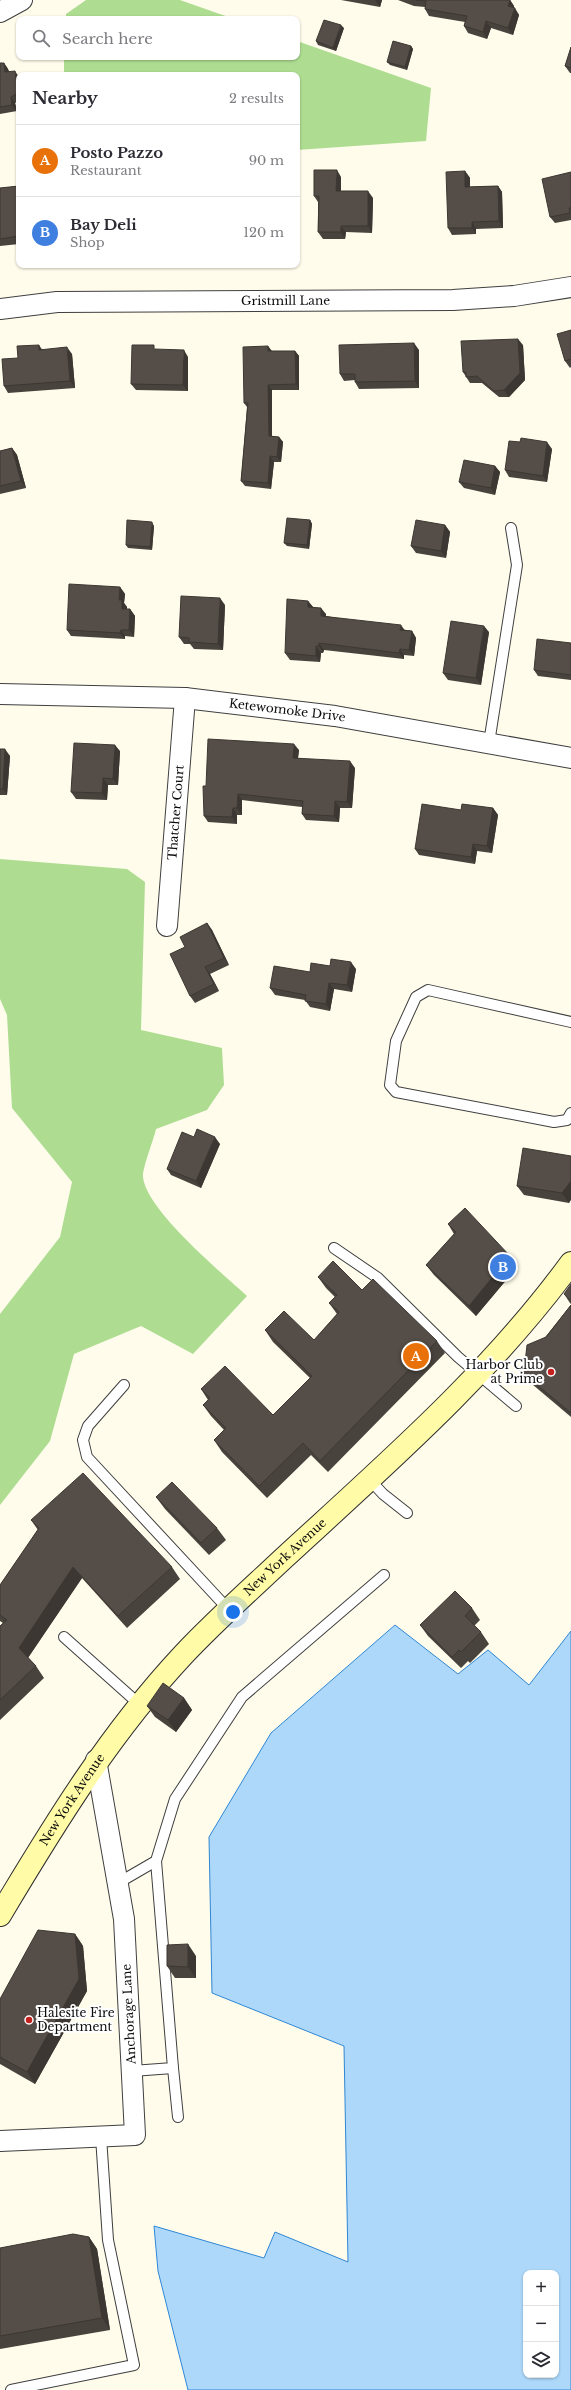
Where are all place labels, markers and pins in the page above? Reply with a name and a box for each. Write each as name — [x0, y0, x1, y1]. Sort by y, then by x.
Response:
pin: B — [490, 1252, 516, 1282]
pin: A — [403, 1341, 429, 1371]
place label: Harbor Club at Prime — [466, 1357, 543, 1386]
marker: Harbor Club at Prime — [546, 1367, 556, 1377]
place label: Halesite Fire Department — [37, 2005, 115, 2034]
marker: Halesite Fire Department — [24, 2015, 34, 2025]

